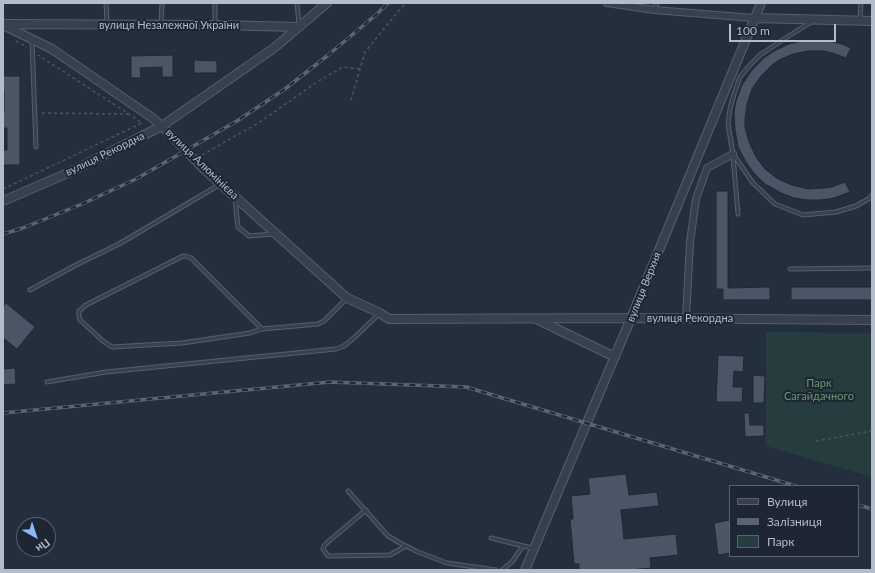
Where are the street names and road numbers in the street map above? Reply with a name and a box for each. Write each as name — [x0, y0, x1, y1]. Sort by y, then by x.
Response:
street label: вулиця Незалежної України — [99, 18, 239, 32]
street label: вулиця Алюмінієва — [163, 126, 241, 202]
street label: вулиця Рекордна — [63, 129, 147, 179]
street label: вулиця Верхня — [624, 250, 664, 324]
street label: вулиця Рекордна — [647, 311, 733, 325]

